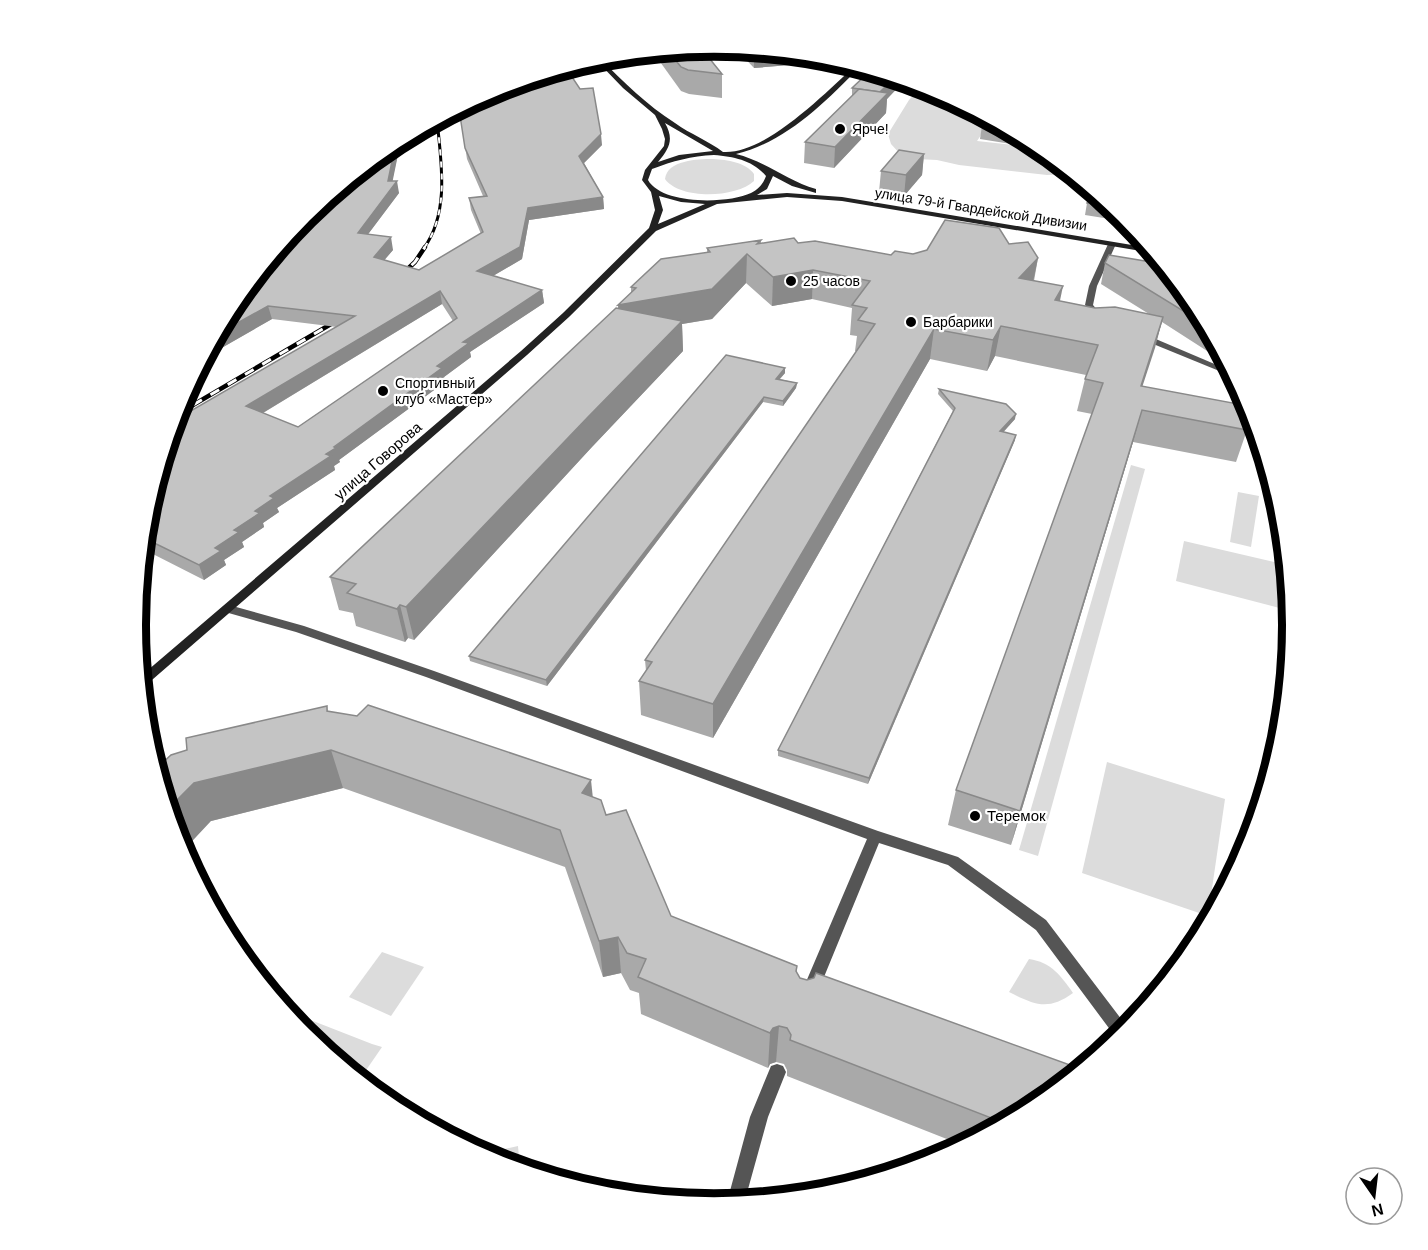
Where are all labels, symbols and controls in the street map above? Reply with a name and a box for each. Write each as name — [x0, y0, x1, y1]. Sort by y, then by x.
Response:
place label: Ярче! — [852, 121, 889, 137]
marker: Ярче! — [833, 122, 847, 136]
street label: улица 79-й Гвардейской Дивизии — [874, 184, 1088, 234]
place label: 25 часов — [803, 273, 860, 289]
marker: 25 часов — [784, 274, 798, 288]
place label: Барбарики — [923, 314, 993, 330]
marker: Барбарики — [904, 315, 918, 329]
place label: Спортивный клуб «Мастер» — [395, 375, 493, 407]
marker: Спортивный клуб «Мастер» — [376, 384, 390, 398]
street label: улица Говорова — [331, 418, 425, 503]
place label: Теремок — [987, 807, 1046, 824]
marker: Теремок — [968, 809, 982, 823]
north arrow — [1344, 1166, 1404, 1226]
text: N — [1370, 1200, 1385, 1220]

